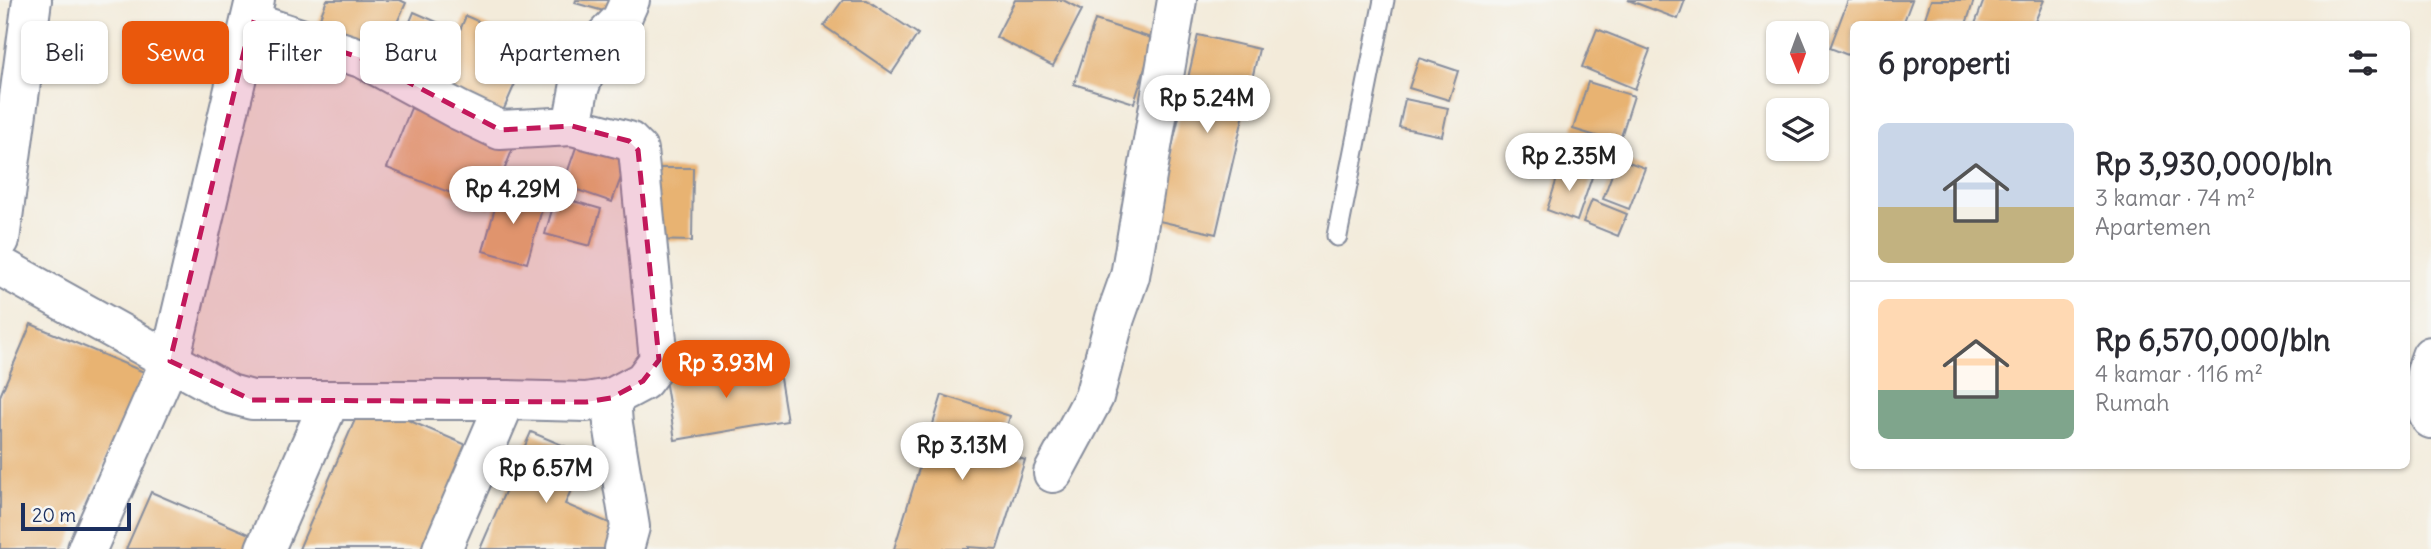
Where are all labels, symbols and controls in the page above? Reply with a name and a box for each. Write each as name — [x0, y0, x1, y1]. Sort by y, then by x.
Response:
chip: Beli — [21, 21, 108, 84]
chip: Sewa — [122, 21, 229, 84]
chip: Filter — [243, 21, 346, 84]
chip: Baru — [360, 21, 461, 84]
chip: Apartemen — [475, 21, 645, 84]
north arrow — [1766, 21, 1829, 84]
map controls — [1766, 21, 1829, 161]
text: 6 properti — [1878, 44, 2011, 82]
icon: filters — [2344, 44, 2382, 82]
pin: Rp 5.24M — [1135, 76, 1279, 135]
text: Rp 5.24M — [1159, 83, 1255, 112]
button: layers — [1766, 98, 1829, 161]
pin: Rp 2.35M — [1497, 134, 1641, 193]
text: Rp 2.35M — [1521, 141, 1617, 170]
text: Rp 3,930,000/bln — [2095, 145, 2332, 183]
icon: home — [1934, 151, 2018, 235]
pin: Rp 4.29M — [441, 166, 585, 226]
text: Rp 4.29M — [465, 174, 561, 203]
text: 3 kamar · 74 m² — [2095, 183, 2255, 212]
text: Apartemen — [2095, 212, 2211, 241]
text: Rp 6,570,000/bln — [2095, 321, 2330, 359]
icon: home — [1934, 327, 2018, 411]
pin: Rp 3.93M — [654, 340, 798, 400]
text: Rp 3.93M — [678, 348, 774, 377]
text: 4 kamar · 116 m² — [2095, 359, 2263, 388]
text: Rumah — [2095, 388, 2170, 417]
pin: Rp 3.13M — [890, 422, 1034, 482]
text: Rp 3.13M — [917, 430, 1008, 459]
pin: Rp 6.57M — [474, 446, 618, 505]
text: Rp 6.57M — [499, 453, 593, 482]
scale bar — [21, 500, 131, 532]
text: 20 m — [32, 503, 76, 527]

